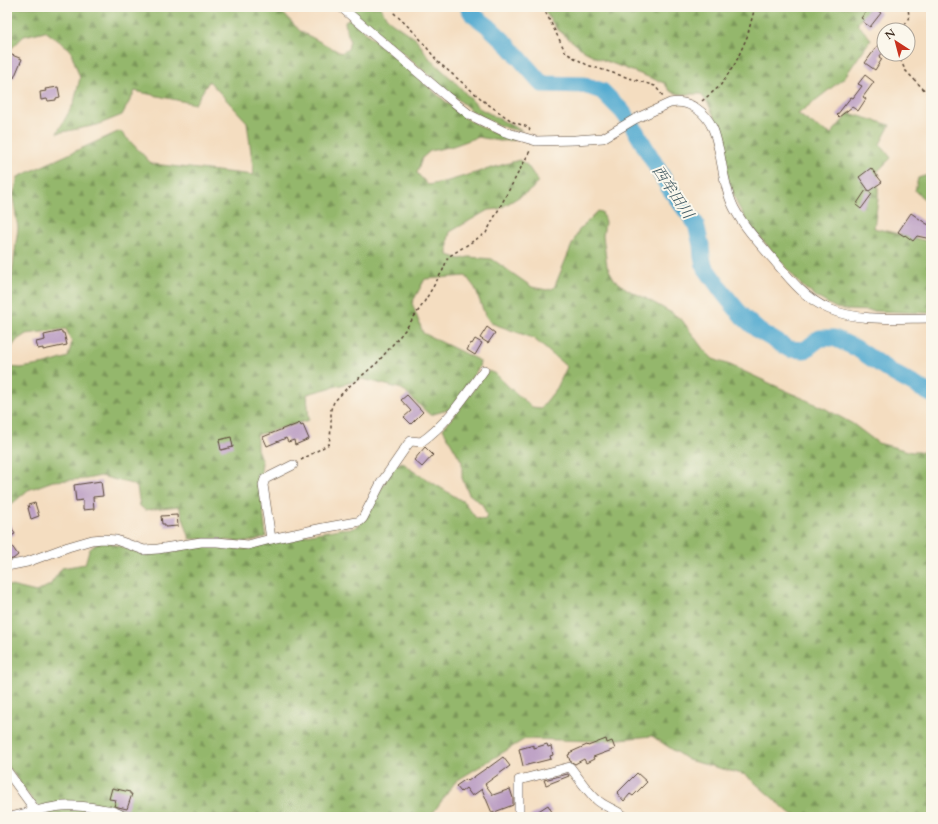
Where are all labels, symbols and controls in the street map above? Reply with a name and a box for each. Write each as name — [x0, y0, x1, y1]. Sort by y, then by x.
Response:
north arrow — [876, 22, 916, 62]
text: N — [882, 25, 899, 43]
water label: 西牟田川 — [648, 162, 699, 224]

